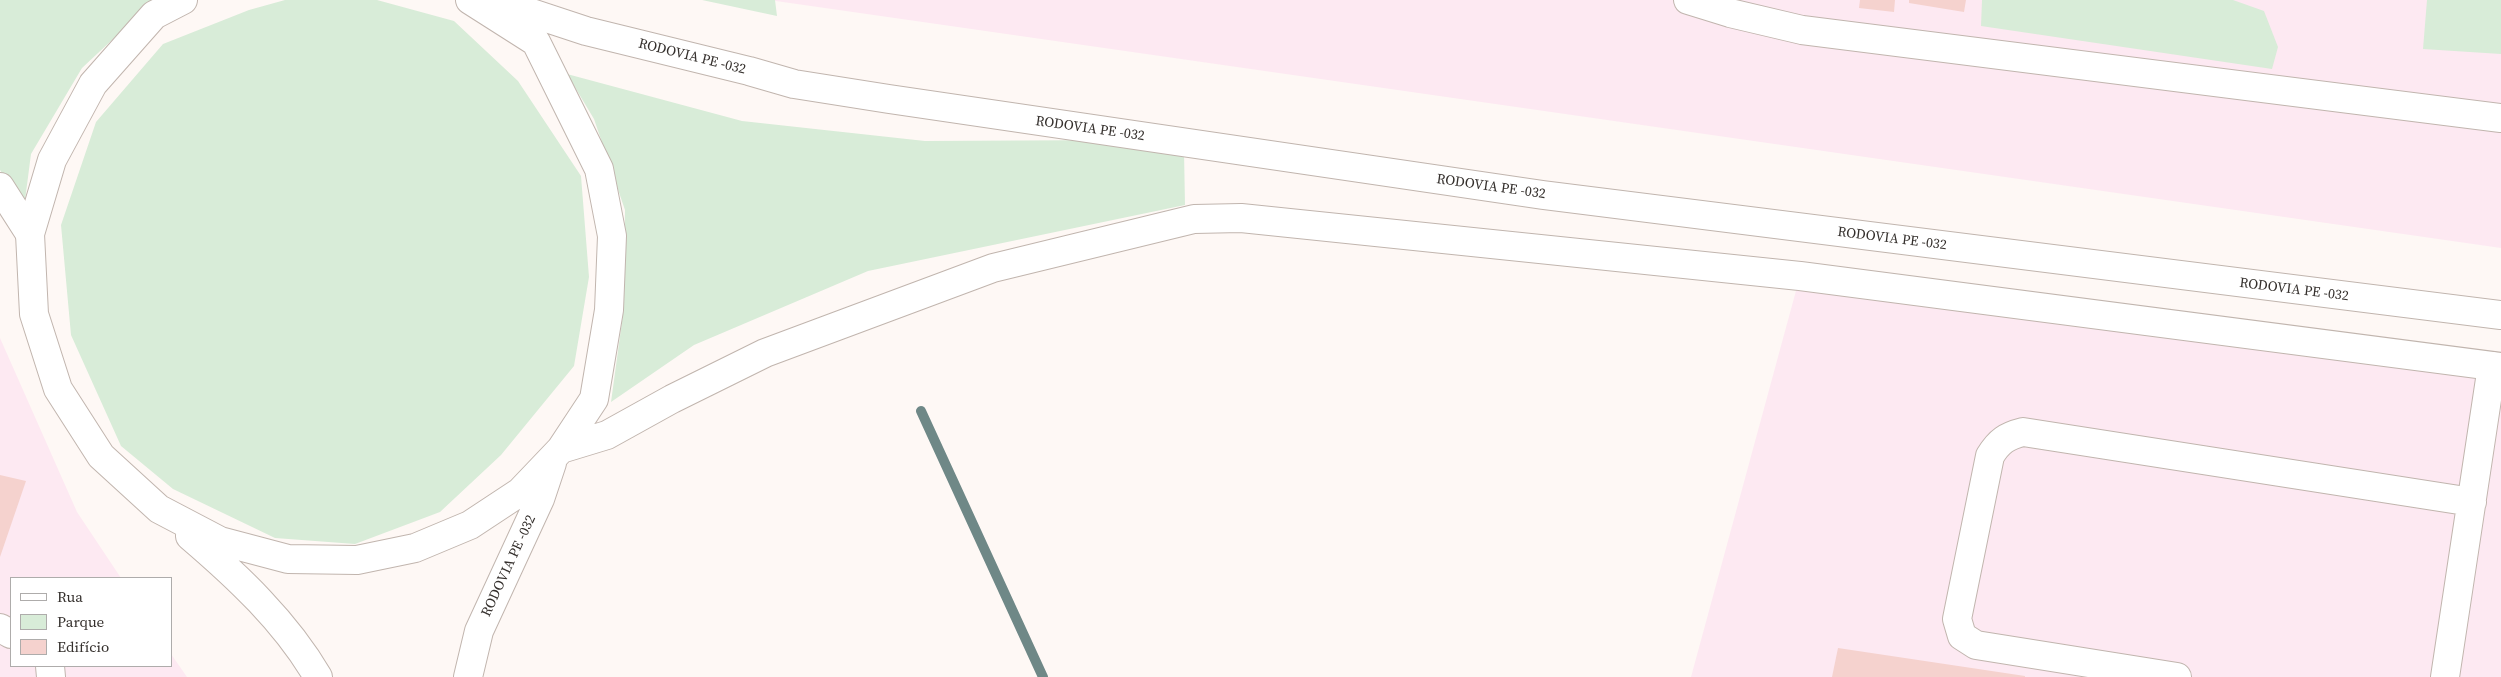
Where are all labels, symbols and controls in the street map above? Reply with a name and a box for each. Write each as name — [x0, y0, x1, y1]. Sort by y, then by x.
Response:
street label: RODOVIA PE -032 — [637, 36, 747, 78]
street label: RODOVIA PE -032 — [1034, 113, 1146, 145]
street label: RODOVIA PE -032 — [1435, 171, 1547, 203]
street label: RODOVIA PE -032 — [1836, 224, 1948, 254]
street label: RODOVIA PE -032 — [2238, 275, 2350, 305]
street label: RODOVIA PE -032 — [478, 513, 540, 619]
legend — [10, 577, 172, 667]
text: Rua — [57, 586, 83, 607]
text: Parque — [57, 611, 104, 632]
text: Edifício — [57, 636, 109, 657]

